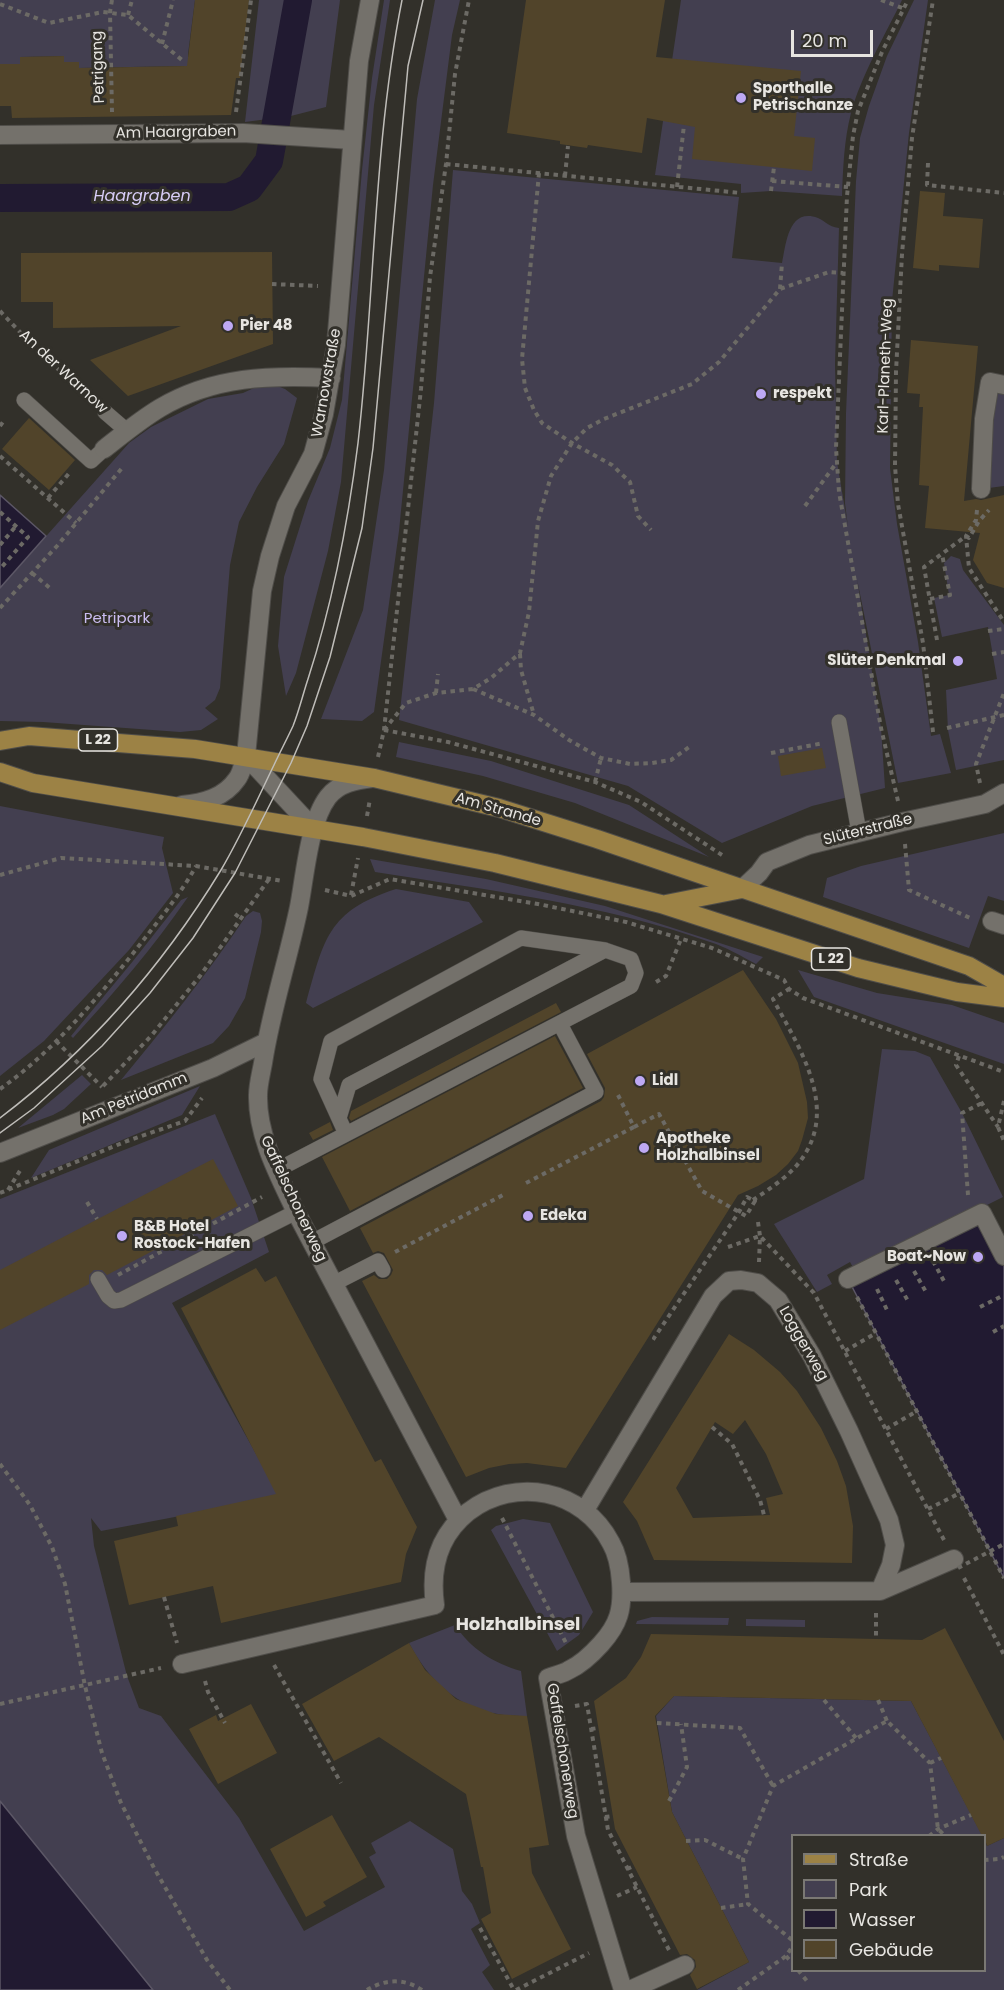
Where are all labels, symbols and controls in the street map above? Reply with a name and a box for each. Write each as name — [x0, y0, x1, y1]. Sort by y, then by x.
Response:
scale bar — [794, 18, 876, 56]
text: 20 m — [802, 28, 847, 53]
street label: Petrigang — [89, 30, 109, 104]
place label: Sporthalle Petrischanze — [753, 80, 853, 115]
marker: Sporthalle Petrischanze — [734, 91, 748, 105]
street label: Am Haargraben — [115, 123, 237, 143]
water label: Haargraben — [93, 187, 191, 207]
street label: Karl-Planeth-Weg — [875, 298, 897, 434]
place label: Pier 48 — [240, 317, 292, 335]
marker: Pier 48 — [221, 319, 235, 333]
street label: An der Warnow — [15, 326, 111, 418]
street label: Warnowstraße — [309, 327, 345, 439]
place label: respekt — [773, 385, 832, 403]
marker: respekt — [754, 387, 768, 401]
park label: Petripark — [84, 610, 150, 628]
place label: Slüter Denkmal — [827, 652, 946, 670]
marker: Slüter Denkmal — [951, 654, 965, 668]
road number: L 22 — [78, 729, 118, 751]
street label: Am Strande — [453, 789, 543, 831]
street label: Slüterstraße — [822, 810, 914, 850]
road number: L 22 — [812, 948, 850, 970]
street label: Am Petridamm — [78, 1069, 190, 1129]
place label: Lidl — [652, 1072, 678, 1090]
marker: Lidl — [633, 1074, 647, 1088]
place label: Apotheke Holzhalbinsel — [656, 1130, 760, 1165]
street label: Gaffelschonerweg — [256, 1133, 330, 1265]
marker: Apotheke Holzhalbinsel — [637, 1141, 651, 1155]
place label: Edeka — [540, 1207, 587, 1225]
marker: Edeka — [521, 1209, 535, 1223]
place label: B&B Hotel Rostock-Hafen — [134, 1218, 250, 1253]
marker: B&B Hotel Rostock-Hafen — [115, 1229, 129, 1243]
place label: Boat~Now — [887, 1248, 966, 1266]
marker: Boat~Now — [971, 1250, 985, 1264]
street label: Loggerweg — [774, 1304, 832, 1384]
district label: Holzhalbinsel — [456, 1614, 580, 1636]
street label: Gaffelschonerweg — [542, 1682, 582, 1820]
legend — [791, 1834, 986, 1972]
text: Straße — [849, 1847, 908, 1872]
text: Park — [849, 1877, 888, 1902]
text: Wasser — [849, 1907, 915, 1932]
text: Gebäude — [849, 1937, 933, 1962]

